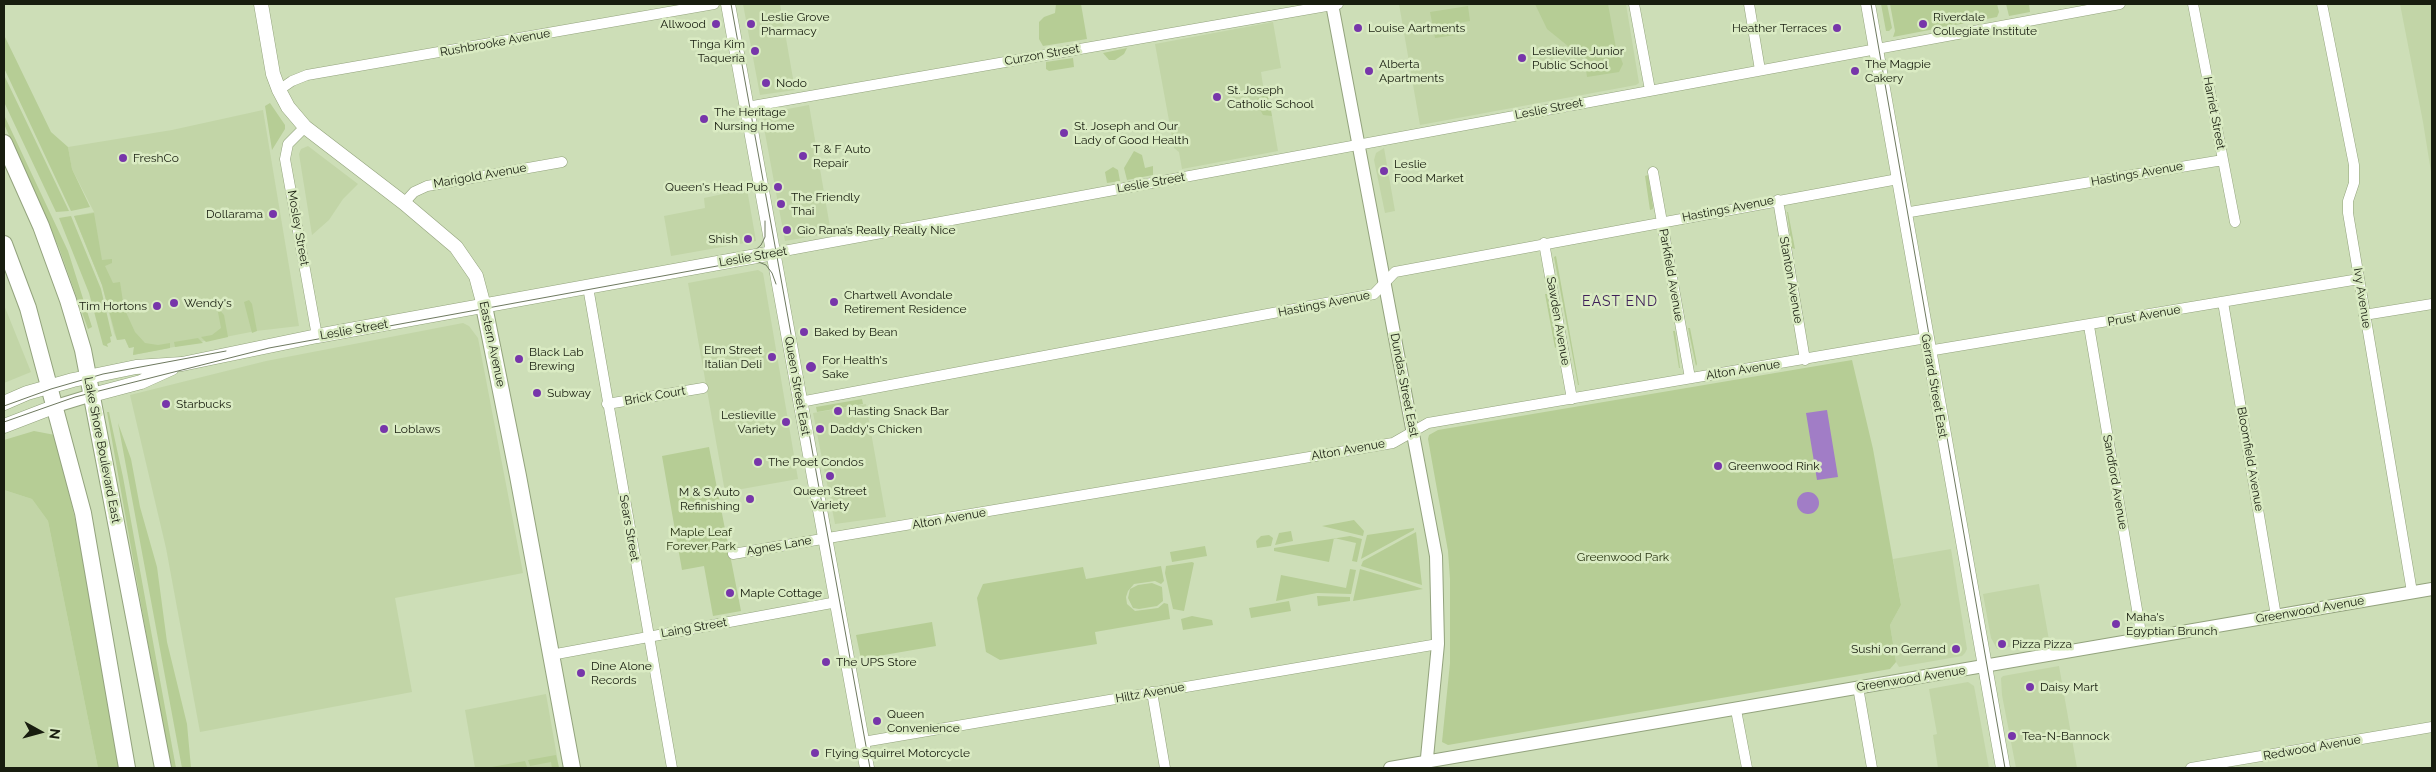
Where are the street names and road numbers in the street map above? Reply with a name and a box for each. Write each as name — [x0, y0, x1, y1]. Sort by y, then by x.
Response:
street label: Rushbrooke Avenue — [439, 26, 551, 60]
street label: Curzon Street — [1003, 41, 1081, 69]
street label: Harriet Street — [2200, 75, 2228, 151]
street label: Leslie Street — [1514, 95, 1584, 123]
street label: Hastings Avenue — [2090, 159, 2184, 189]
street label: Marigold Avenue — [432, 161, 528, 191]
street label: Leslie Street — [1116, 170, 1186, 196]
street label: Mosley Street — [284, 189, 312, 267]
street label: Hastings Avenue — [1681, 193, 1775, 225]
street label: Parkfield Avenue — [1656, 228, 1686, 322]
street label: Stanton Avenue — [1776, 235, 1806, 325]
street label: Leslie Street — [718, 244, 788, 270]
street label: Ivy Avenue — [2350, 267, 2374, 329]
street label: Sawden Avenue — [1543, 276, 1573, 366]
street label: Hastings Avenue — [1277, 288, 1371, 320]
street label: Eastern Avenue — [476, 300, 508, 388]
street label: Prust Avenue — [2106, 303, 2182, 329]
street label: Leslie Street — [319, 317, 389, 343]
street label: Dundas Street East — [1387, 332, 1421, 438]
street label: Gerrard Street East — [1918, 333, 1950, 439]
street label: Queen Street East — [781, 335, 813, 437]
street label: Alton Avenue — [1705, 357, 1781, 383]
street label: Lake Shore Boulevard East — [81, 376, 123, 524]
street label: Brick Court — [623, 384, 687, 408]
street label: Bloomfield Avenue — [2234, 406, 2266, 512]
street label: Sandford Avenue — [2100, 434, 2130, 530]
street label: Alton Avenue — [1310, 436, 1386, 464]
street label: Sears Street — [616, 494, 642, 562]
street label: Alton Avenue — [911, 505, 987, 533]
street label: Agnes Lane — [745, 533, 813, 559]
street label: Greenwood Avenue — [2255, 593, 2365, 627]
street label: Laing Street — [660, 615, 728, 641]
street label: Greenwood Avenue — [1856, 663, 1966, 695]
street label: Hiltz Avenue — [1114, 680, 1186, 706]
street label: Redwood Avenue — [2262, 732, 2362, 764]

